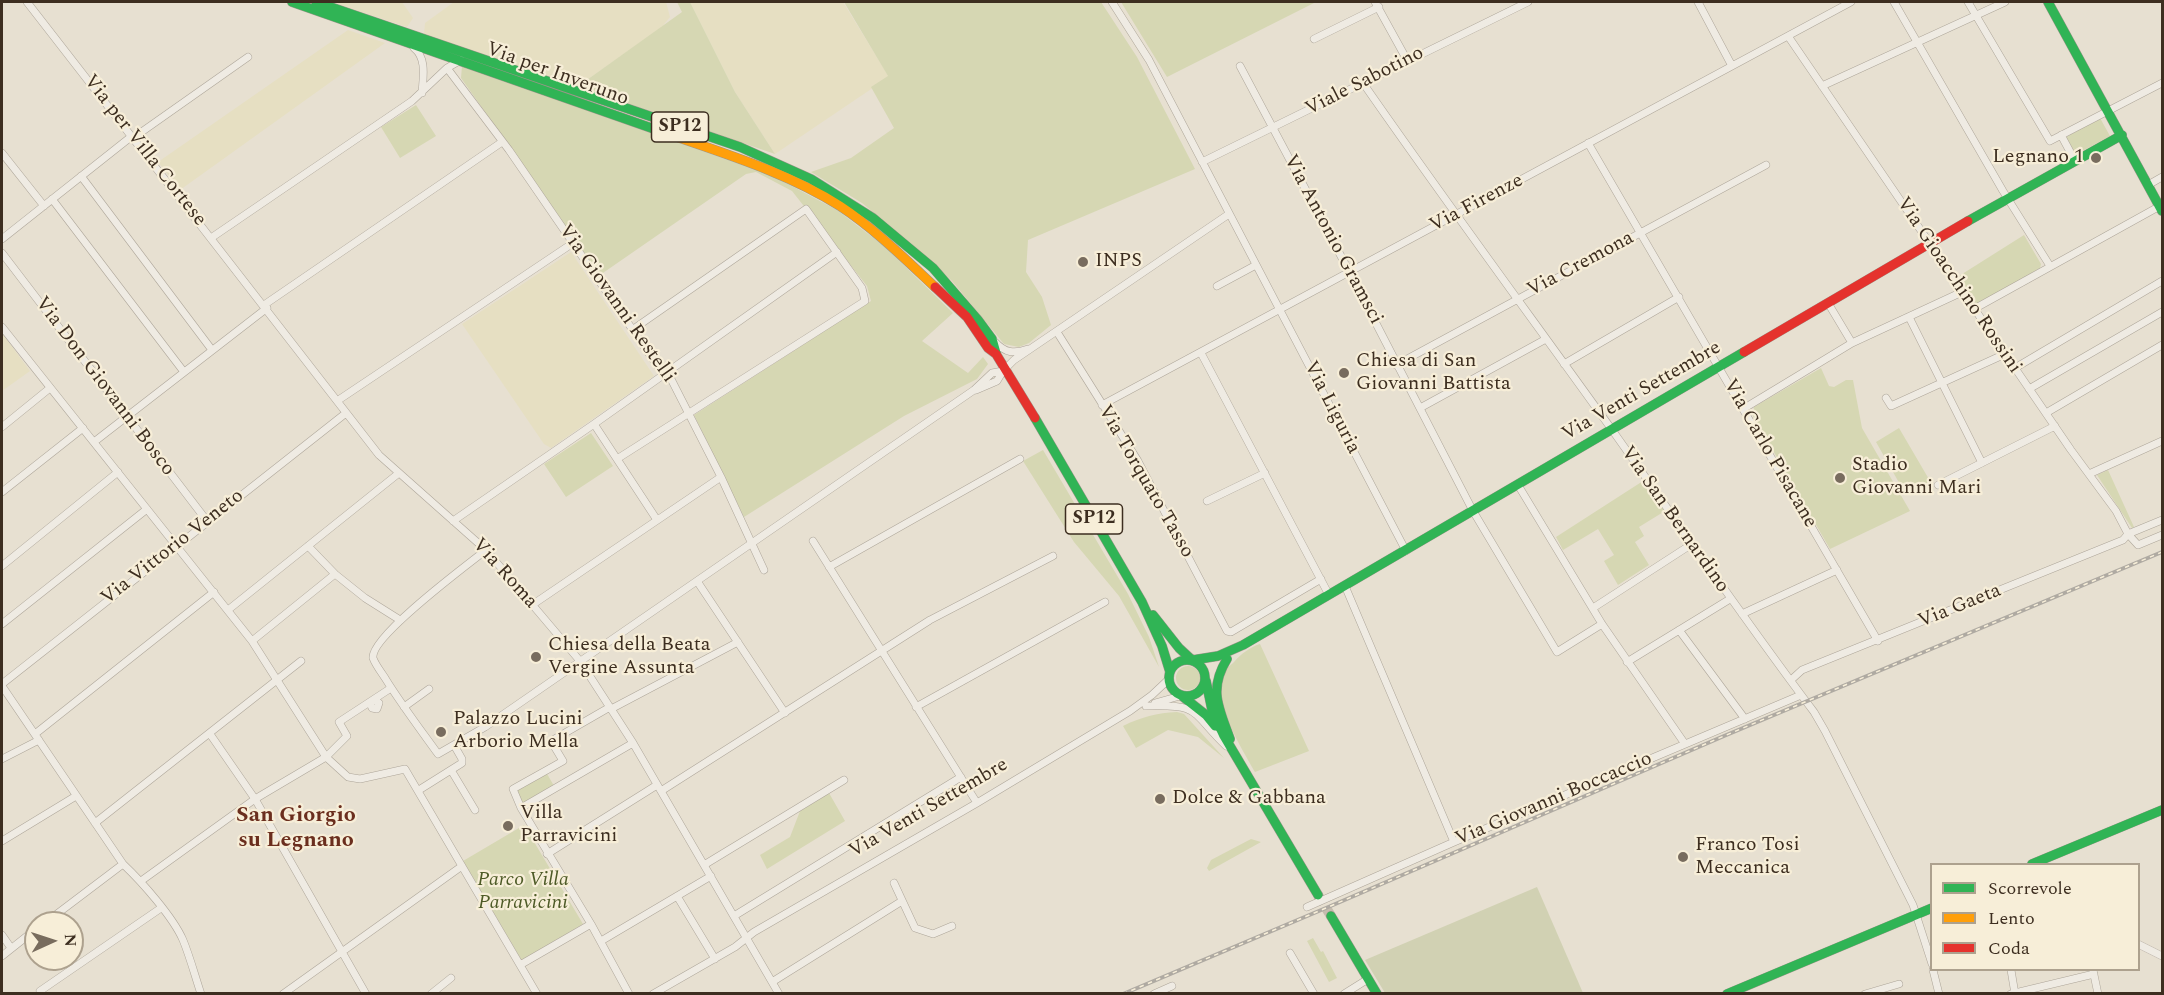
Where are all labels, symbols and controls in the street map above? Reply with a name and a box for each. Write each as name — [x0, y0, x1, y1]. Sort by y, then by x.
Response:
street label: Via per Inveruno — [482, 38, 632, 112]
street label: Viale Sabotino — [1302, 42, 1428, 122]
street label: Via per Villa Cortese — [77, 70, 211, 232]
road number: SP12 — [652, 112, 708, 142]
place label: Legnano 1 — [1992, 146, 2084, 170]
street label: Via Antonio Gramsci — [1277, 151, 1387, 329]
marker: Legnano 1 — [2089, 151, 2103, 165]
street label: Via Firenze — [1426, 169, 1528, 239]
street label: Via Gioacchino Rossini — [1890, 193, 2026, 379]
street label: Via Giovanni Restelli — [552, 220, 680, 388]
street label: Via Cremona — [1524, 227, 1638, 303]
place label: INPS — [1095, 250, 1142, 274]
marker: INPS — [1076, 255, 1090, 269]
street label: Via Don Giovanni Bosco — [29, 293, 179, 481]
street label: Via Venti Settembre — [1558, 337, 1726, 447]
place label: Chiesa di San Giovanni Battista — [1356, 350, 1511, 397]
street label: Via Liguria — [1297, 358, 1365, 458]
marker: Chiesa di San Giovanni Battista — [1337, 366, 1351, 380]
street label: Via Carlo Pisacane — [1717, 375, 1821, 533]
street label: Via Torquato Tasso — [1091, 401, 1199, 563]
street label: Via San Bernardino — [1614, 442, 1734, 598]
place label: Stadio Giovanni Mari — [1852, 454, 1981, 501]
marker: Stadio Giovanni Mari — [1833, 471, 1847, 485]
street label: Via Vittorio Veneto — [97, 485, 249, 611]
road number: SP12 — [1066, 504, 1122, 534]
street label: Via Roma — [466, 534, 542, 614]
street label: Via Gaeta — [1915, 579, 2005, 635]
place label: Chiesa della Beata Vergine Assunta — [548, 634, 711, 681]
marker: Chiesa della Beata Vergine Assunta — [529, 650, 543, 664]
place label: Palazzo Lucini Arborio Mella — [453, 708, 583, 755]
marker: Palazzo Lucini Arborio Mella — [434, 725, 448, 739]
street label: Via Giovanni Boccaccio — [1452, 748, 1656, 852]
street label: Via Venti Settembre — [845, 754, 1013, 864]
place label: Dolce & Gabbana — [1172, 787, 1326, 811]
marker: Dolce & Gabbana — [1153, 792, 1167, 806]
place label: Villa Parravicini — [520, 802, 617, 849]
district label: San Giorgio su Legnano — [236, 804, 356, 855]
marker: Villa Parravicini — [501, 819, 515, 833]
place label: Franco Tosi Meccanica — [1695, 834, 1800, 881]
marker: Franco Tosi Meccanica — [1676, 850, 1690, 864]
legend — [1930, 863, 2140, 971]
park label: Parco Villa Parravicini — [477, 869, 569, 916]
text: Scorrevole — [1988, 875, 2072, 902]
text: Lento — [1988, 905, 2035, 932]
north arrow — [24, 911, 84, 971]
text: N — [58, 933, 82, 947]
text: Coda — [1988, 935, 2030, 962]

